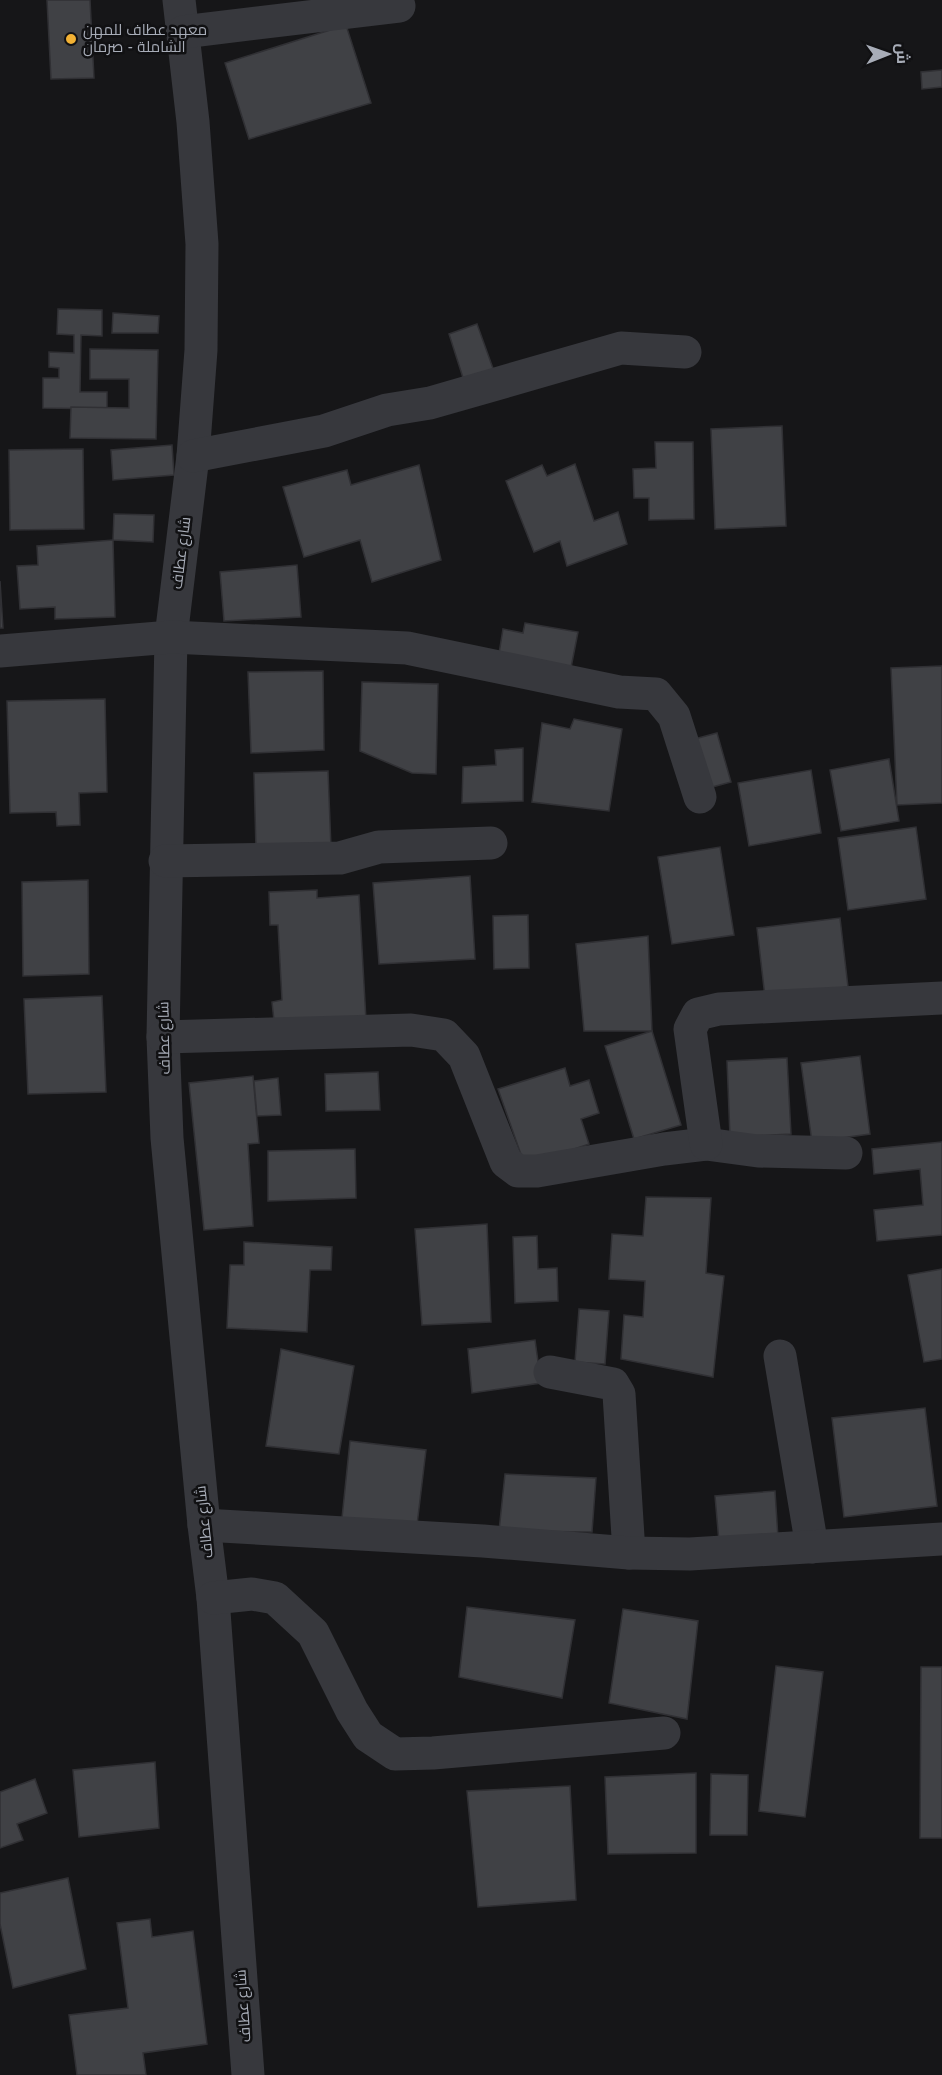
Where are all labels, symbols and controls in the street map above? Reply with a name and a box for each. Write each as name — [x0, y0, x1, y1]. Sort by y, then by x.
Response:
place label: معهد عطاف للمهن الشاملة - صرمان — [83, 21, 207, 57]
north arrow — [858, 24, 918, 84]
marker: معهد عطاف للمهن الشاملة - صرمان — [64, 32, 78, 46]
text: ش — [892, 43, 912, 64]
street label: شارع عطاف — [168, 516, 196, 591]
street label: شارع عطاف — [154, 1001, 176, 1075]
street label: شارع عطاف — [191, 1485, 219, 1559]
street label: شارع عطاف — [231, 1969, 257, 2043]

